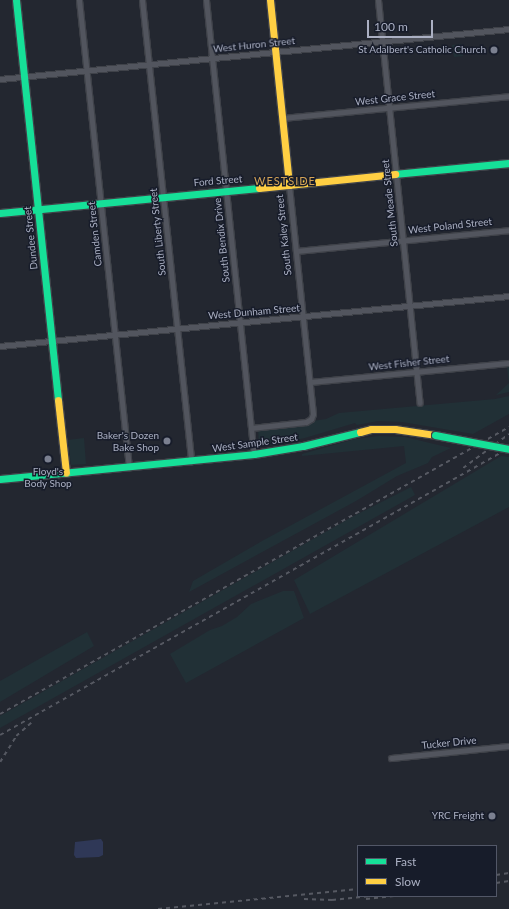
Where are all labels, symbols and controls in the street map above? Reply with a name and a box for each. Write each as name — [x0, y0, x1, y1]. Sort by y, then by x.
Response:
scale bar — [369, 12, 435, 38]
text: 100 m — [374, 19, 408, 34]
street label: West Huron Street — [212, 35, 296, 55]
place label: St Adalbert's Catholic Church — [358, 44, 486, 56]
marker: St Adalbert's Catholic Church — [489, 45, 499, 55]
street label: West Grace Street — [355, 88, 435, 108]
street label: South Meade Street — [379, 159, 401, 247]
street label: Ford Street — [193, 173, 243, 189]
district label: WESTSIDE — [254, 174, 316, 188]
street label: South Liberty Street — [147, 188, 169, 276]
street label: South Kaley Street — [274, 194, 294, 276]
street label: South Bendix Drive — [212, 197, 232, 283]
street label: Camden Street — [86, 201, 104, 267]
street label: Dundee Street — [22, 206, 40, 270]
street label: West Poland Street — [407, 216, 493, 236]
street label: West Dunham Street — [208, 302, 300, 322]
street label: West Fisher Street — [368, 353, 450, 373]
place label: Baker's Dozen Bake Shop — [97, 429, 159, 452]
street label: West Sample Street — [211, 431, 299, 455]
marker: Baker's Dozen Bake Shop — [162, 436, 172, 446]
marker: Floyd's Body Shop — [43, 454, 53, 464]
place label: Floyd's Body Shop — [24, 465, 72, 488]
street label: Tucker Drive — [421, 734, 477, 752]
place label: YRC Freight — [432, 810, 484, 822]
marker: YRC Freight — [487, 811, 497, 821]
legend — [357, 845, 497, 897]
text: Fast — [395, 854, 416, 869]
text: Slow — [395, 874, 420, 889]

